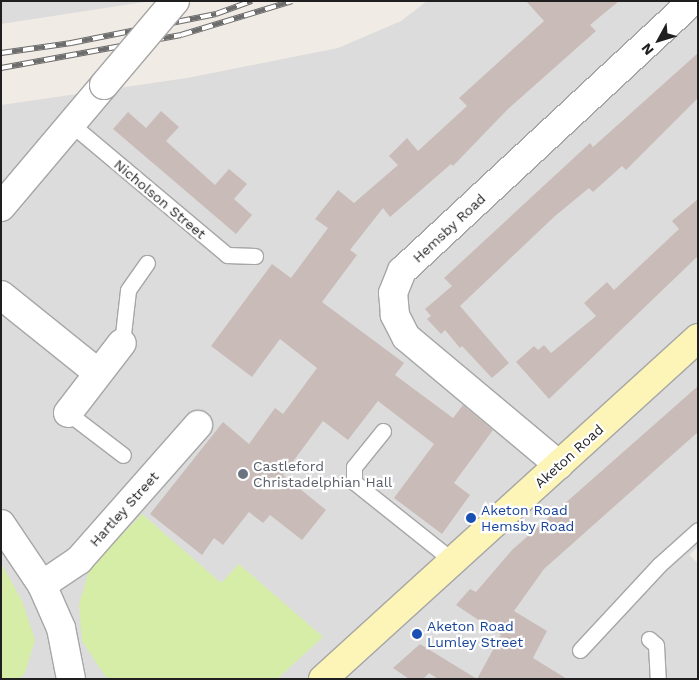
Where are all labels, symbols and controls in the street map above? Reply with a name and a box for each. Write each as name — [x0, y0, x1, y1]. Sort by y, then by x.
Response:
north arrow — [634, 15, 684, 65]
text: N — [638, 40, 657, 59]
street label: Nicholson Street — [111, 156, 209, 242]
street label: Hemsby Road — [409, 190, 489, 266]
street label: Aketon Road — [531, 421, 607, 491]
place label: Castleford Christadelphian Hall — [253, 458, 392, 491]
street label: Hartley Street — [86, 468, 162, 550]
marker: Castleford Christadelphian Hall — [237, 468, 249, 480]
place label: Aketon Road Hemsby Road — [481, 502, 575, 534]
marker: Aketon Road Hemsby Road — [465, 512, 477, 524]
place label: Aketon Road Lumley Street — [427, 618, 523, 650]
marker: Aketon Road Lumley Street — [411, 628, 423, 640]

